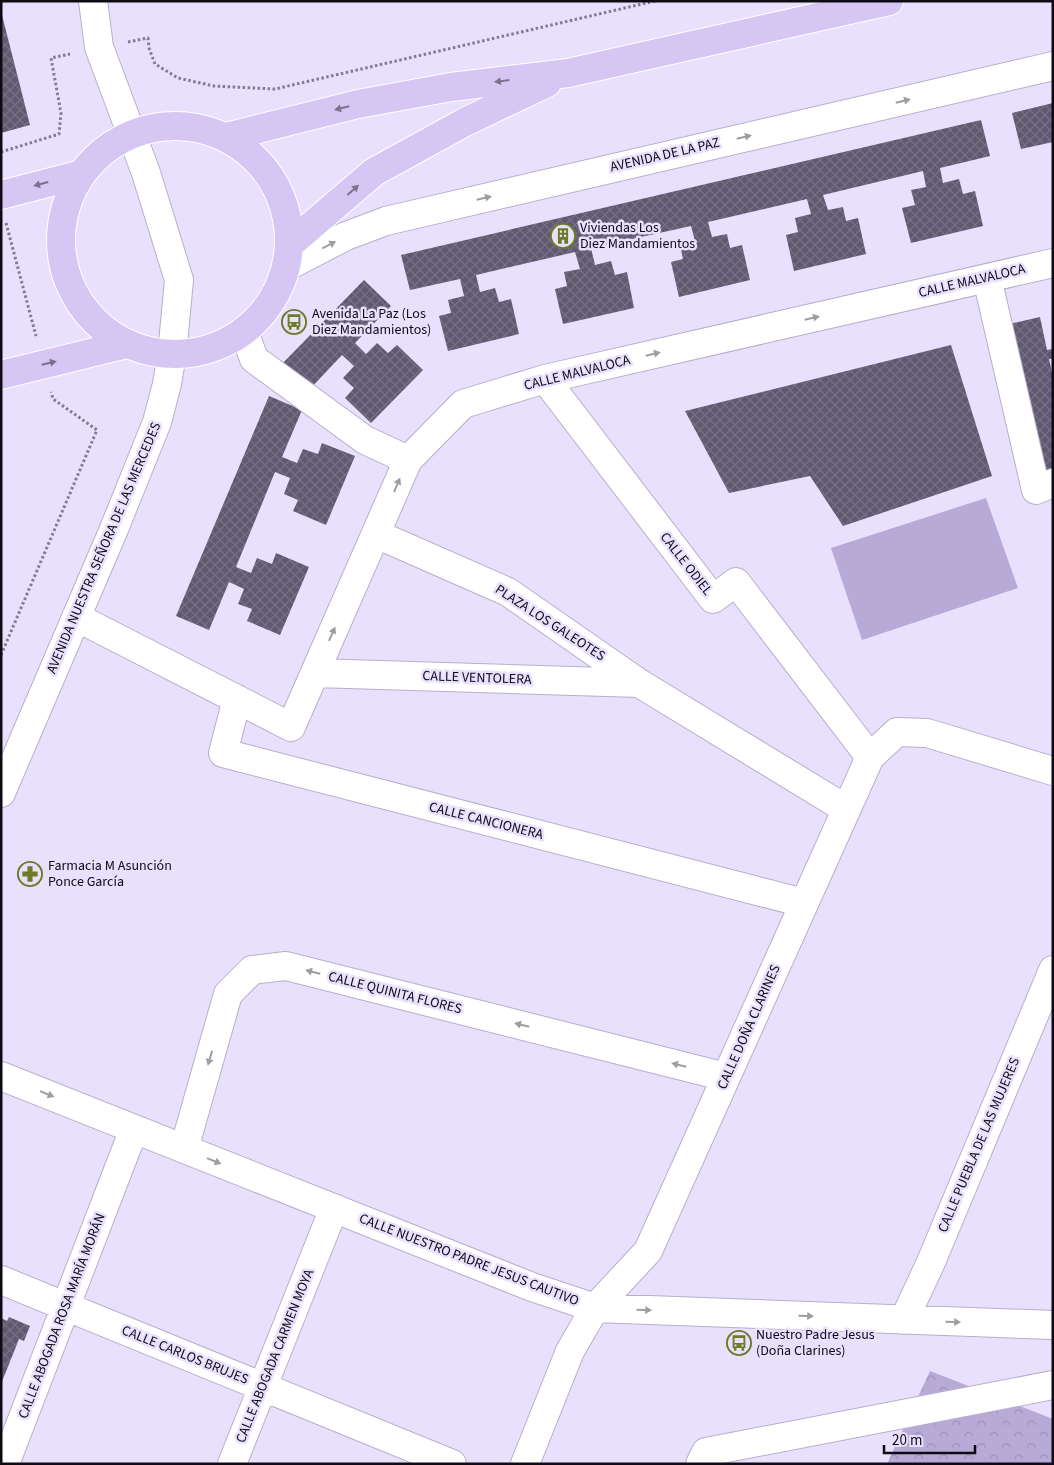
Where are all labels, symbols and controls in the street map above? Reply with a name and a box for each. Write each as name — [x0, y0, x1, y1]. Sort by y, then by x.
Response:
one-way arrow — [494, 77, 510, 85]
one-way arrow — [895, 97, 910, 105]
one-way arrow — [334, 104, 349, 112]
street label: AVENIDA DE LA PAZ — [608, 133, 722, 177]
one-way arrow — [737, 133, 752, 141]
one-way arrow — [34, 180, 49, 188]
one-way arrow — [347, 184, 360, 195]
one-way arrow — [476, 194, 491, 202]
place label: Viviendas Los Diez Mandamientos — [580, 218, 695, 254]
building icon: Viviendas Los Diez Mandamientos — [550, 223, 576, 249]
one-way arrow — [322, 241, 336, 249]
street label: CALLE MALVALOCA — [917, 259, 1028, 303]
place label: Avenida La Paz (Los Diez Mandamientos) — [312, 304, 431, 340]
bus stop icon: Avenida La Paz (Los Diez Mandamientos) — [281, 309, 307, 335]
one-way arrow — [804, 314, 819, 322]
street label: CALLE MALVALOCA — [522, 350, 633, 396]
one-way arrow — [646, 350, 661, 358]
one-way arrow — [41, 359, 56, 367]
street label: AVENIDA NUESTRA SEÑORA DE LAS MERCEDES — [42, 419, 166, 677]
one-way arrow — [394, 478, 402, 492]
street label: CALLE ODIEL — [655, 528, 717, 600]
street label: PLAZA LOS GALEOTES — [491, 580, 609, 666]
one-way arrow — [329, 627, 337, 641]
street label: CALLE VENTOLERA — [422, 666, 532, 690]
street label: CALLE CANCIONERA — [427, 797, 546, 845]
place label: Farmacia M Asunción Ponce García — [48, 856, 172, 892]
pharmacy icon: Farmacia M Asunción Ponce García — [17, 861, 43, 887]
street label: CALLE DOÑA CLARINES — [712, 961, 786, 1093]
street label: CALLE QUINITA FLORES — [326, 967, 464, 1019]
one-way arrow — [306, 968, 321, 976]
one-way arrow — [514, 1021, 529, 1029]
one-way arrow — [206, 1050, 214, 1066]
street label: CALLE PUEBLA DE LAS MUJERES — [933, 1054, 1025, 1236]
one-way arrow — [672, 1060, 687, 1068]
one-way arrow — [39, 1091, 54, 1099]
one-way arrow — [207, 1157, 222, 1165]
street label: CALLE NUESTRO PADRE JESUS CAUTIVO — [356, 1209, 582, 1311]
street label: CALLE ABOGADA ROSA MARÍA MORÁN — [13, 1210, 111, 1422]
street label: CALLE ABOGADA CARMEN MOYA — [231, 1266, 319, 1446]
one-way arrow — [636, 1306, 652, 1314]
one-way arrow — [799, 1313, 815, 1321]
one-way arrow — [945, 1318, 961, 1326]
street label: CALLE CARLOS BRUJES — [119, 1320, 251, 1390]
place label: Nuestro Padre Jesus (Doña Clarines) — [756, 1325, 875, 1361]
bus stop icon: Nuestro Padre Jesus (Doña Clarines) — [726, 1330, 752, 1356]
scale bar — [884, 1422, 975, 1454]
text: 20 m — [892, 1430, 922, 1451]

